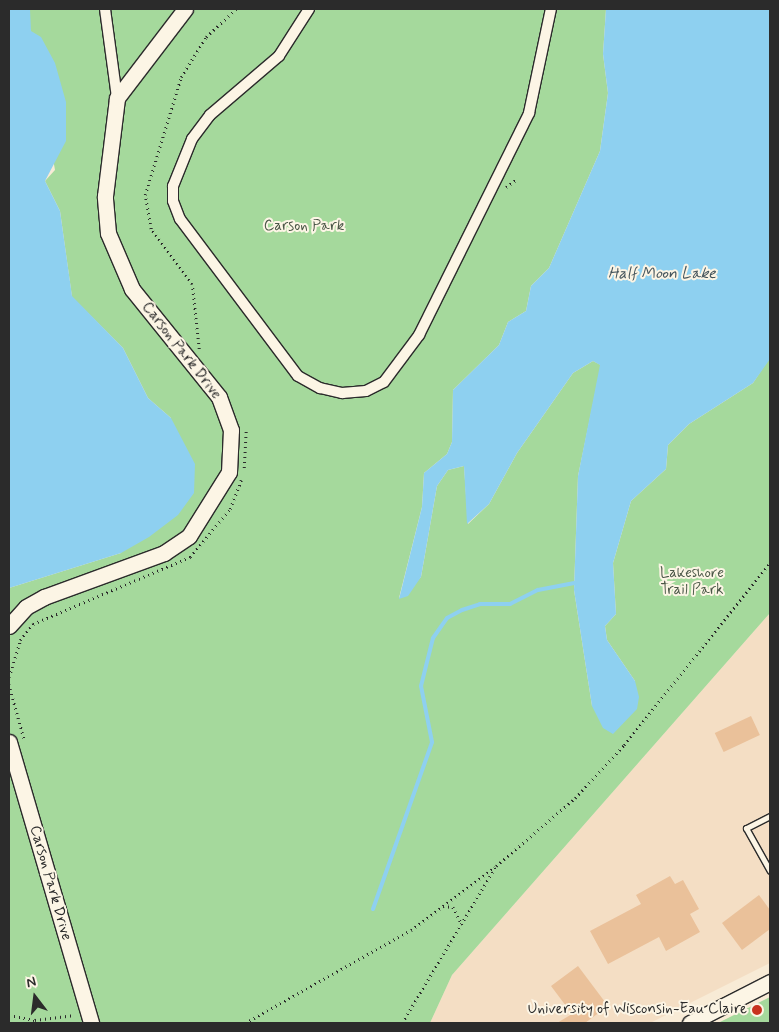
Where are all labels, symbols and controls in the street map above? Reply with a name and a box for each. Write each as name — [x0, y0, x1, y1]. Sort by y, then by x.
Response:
park label: Carson Park — [265, 218, 343, 236]
water label: Half Moon Lake — [608, 264, 716, 284]
street label: Carson Park Drive — [138, 300, 224, 402]
park label: Lakeshore Trail Park — [660, 564, 724, 599]
street label: Carson Park Drive — [25, 825, 75, 941]
north arrow — [10, 972, 60, 1022]
text: N — [24, 973, 38, 992]
place label: University of Wisconsin-Eau Claire — [522, 1001, 747, 1019]
marker: University of Wisconsin-Eau Claire — [751, 1004, 763, 1016]

